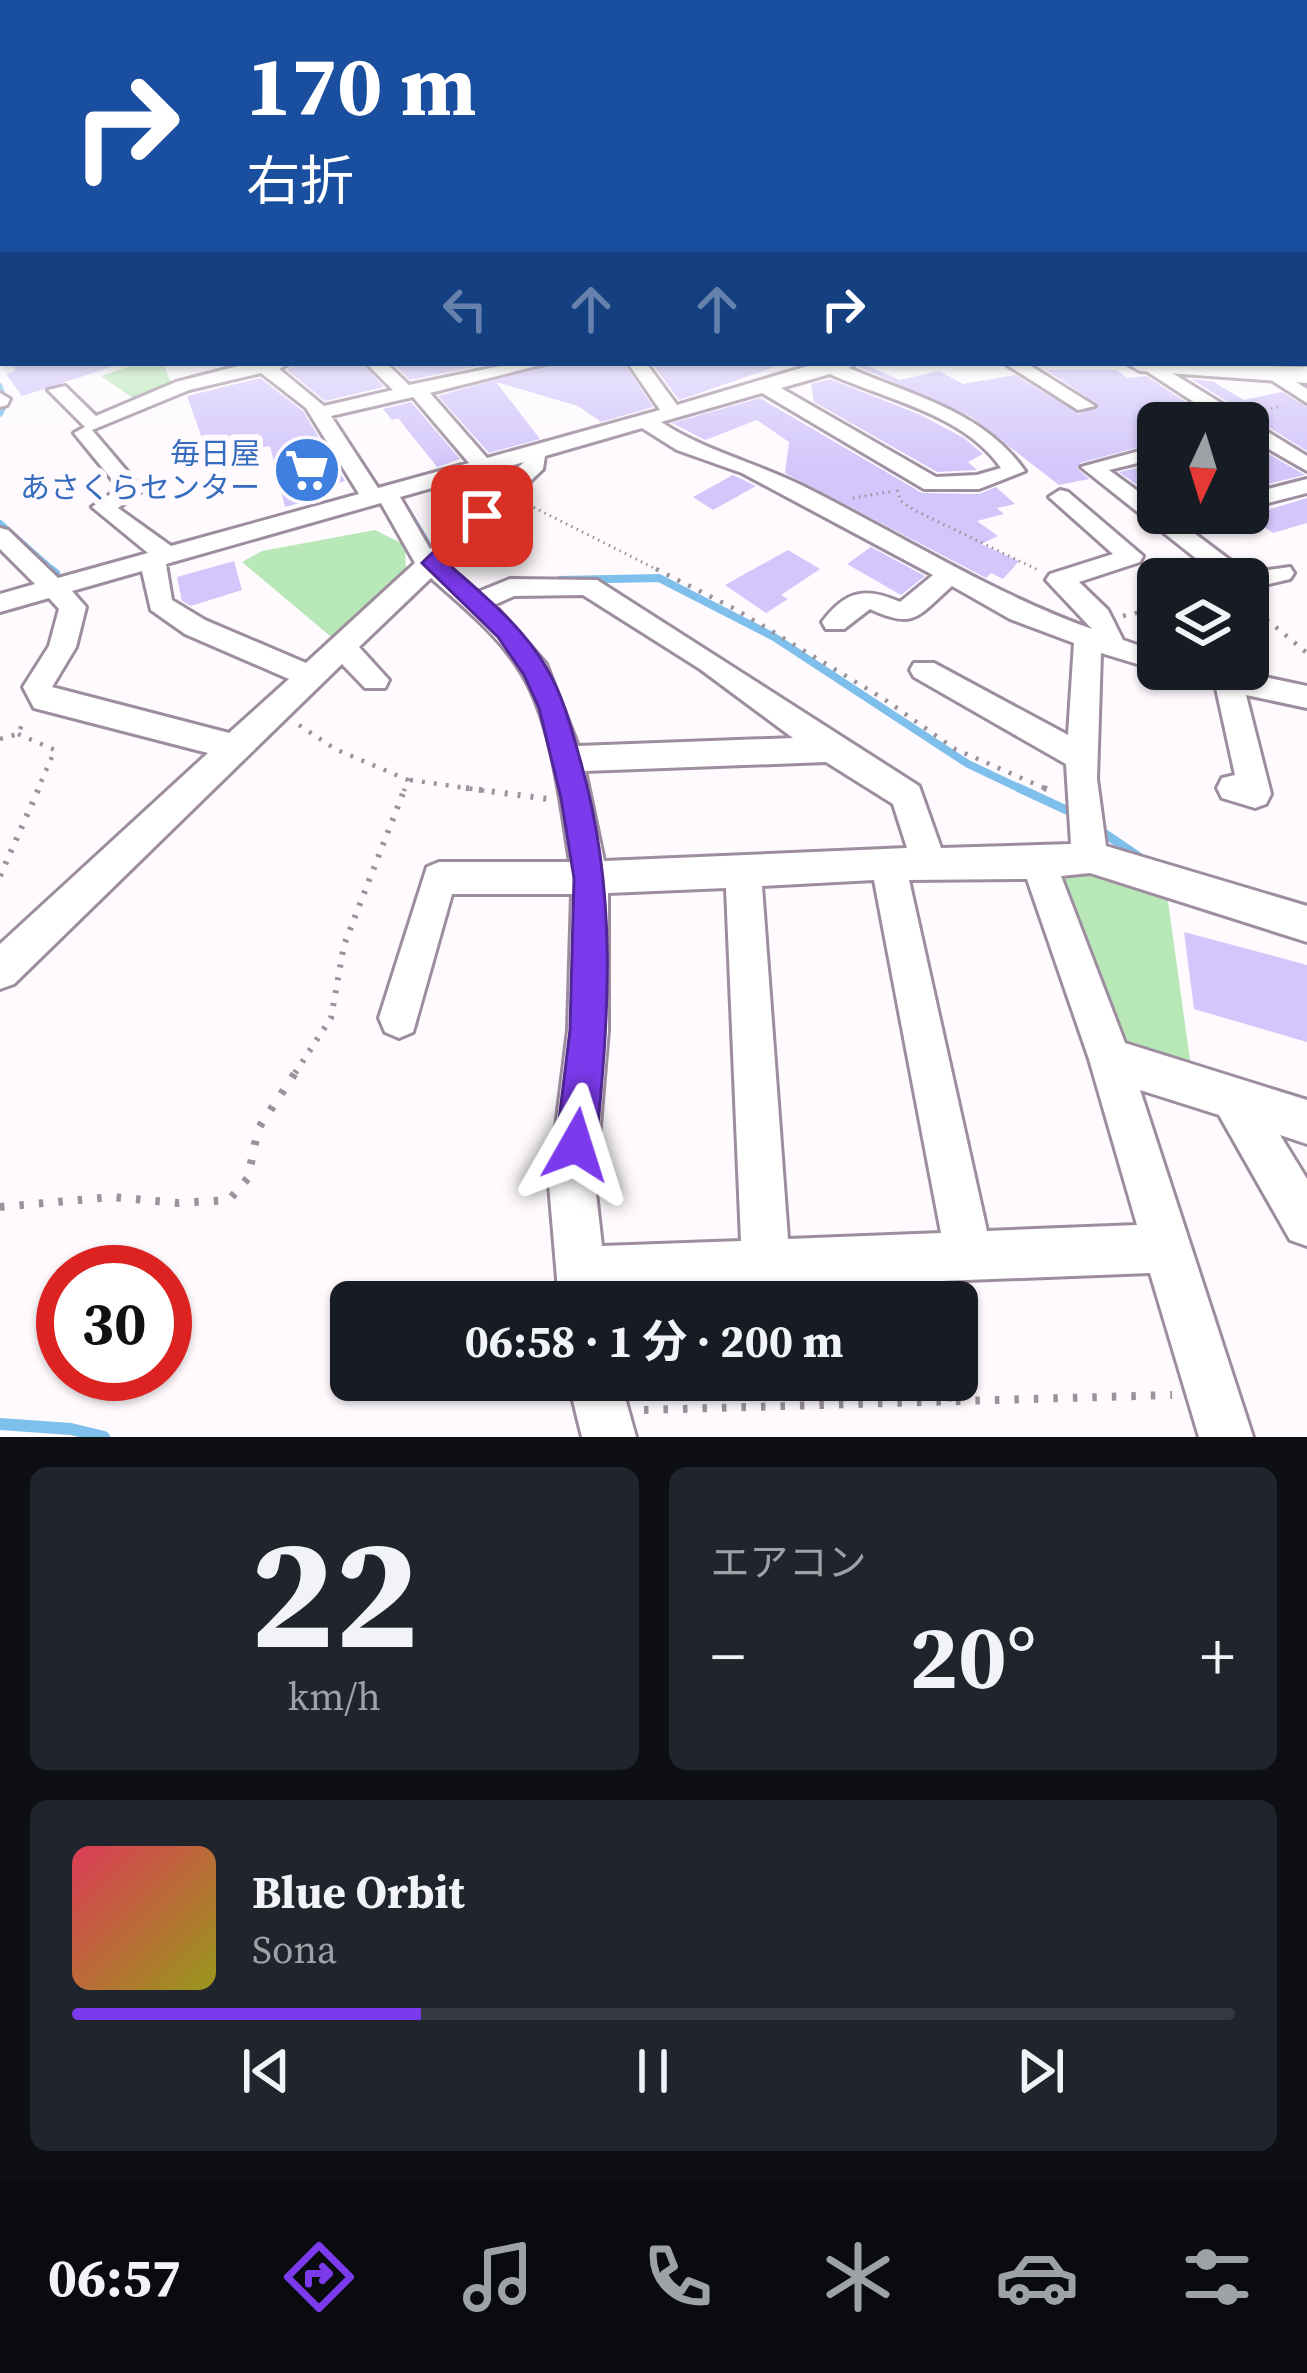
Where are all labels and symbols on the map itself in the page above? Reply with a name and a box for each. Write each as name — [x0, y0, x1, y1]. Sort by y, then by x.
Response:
north arrow — [1137, 402, 1269, 534]
place label: 毎日屋 あさくらセンター — [20, 433, 260, 508]
supermarket icon: 毎日屋 あさくらセンター — [272, 435, 342, 505]
pin — [431, 465, 533, 567]
position arrow — [513, 1082, 639, 1208]
speed limit sign: 30 — [36, 1245, 192, 1401]

